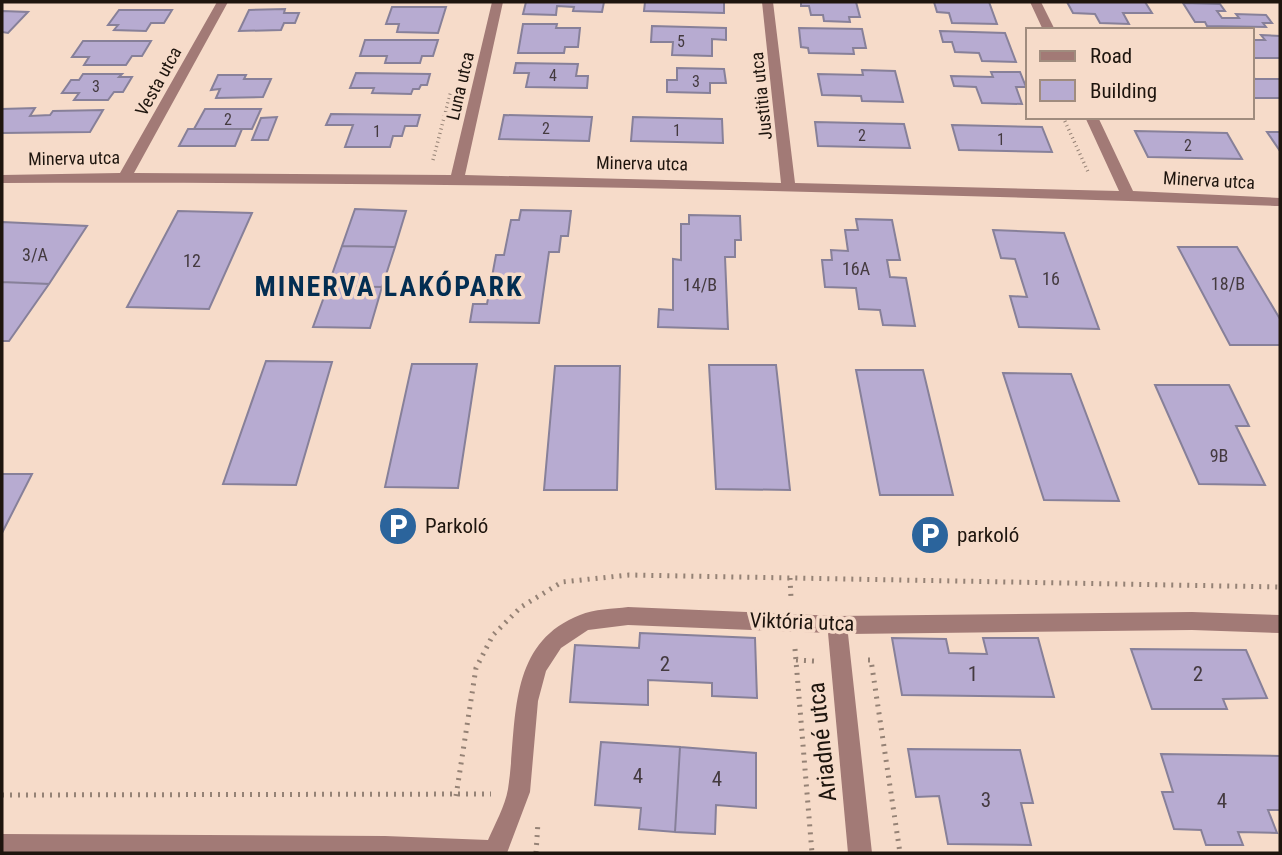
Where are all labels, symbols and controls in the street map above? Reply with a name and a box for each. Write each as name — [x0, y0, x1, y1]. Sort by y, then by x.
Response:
legend — [1026, 28, 1254, 119]
house number: 5 — [677, 32, 685, 51]
street label: Vesta utca — [131, 43, 185, 119]
text: Road — [1090, 44, 1132, 68]
street label: Luna utca — [442, 50, 478, 122]
street label: Justitia utca — [746, 51, 776, 141]
house number: 4 — [549, 66, 557, 85]
house number: 3 — [692, 72, 700, 91]
house number: 3 — [92, 77, 100, 96]
text: Building — [1090, 79, 1157, 103]
house number: 2 — [224, 110, 232, 129]
house number: 2 — [542, 119, 550, 138]
house number: 1 — [673, 121, 681, 140]
house number: 1 — [373, 122, 381, 141]
house number: 2 — [858, 126, 866, 145]
house number: 1 — [997, 130, 1005, 149]
house number: 2 — [1184, 136, 1192, 155]
street label: Minerva utca — [28, 147, 120, 169]
street label: Minerva utca — [596, 152, 688, 174]
street label: Minerva utca — [1163, 167, 1255, 193]
house number: 3/A — [22, 244, 49, 265]
house number: 12 — [183, 250, 201, 271]
house number: 16A — [842, 258, 871, 279]
house number: 16 — [1042, 268, 1060, 289]
district label: MINERVA LAKÓPARK — [255, 270, 523, 303]
house number: 18/B — [1211, 273, 1245, 294]
house number: 14/B — [683, 274, 717, 295]
house number: 9B — [1210, 445, 1228, 466]
parking icon: Parkoló — [377, 505, 419, 547]
place label: Parkoló — [425, 514, 488, 538]
parking icon: parkoló — [909, 514, 951, 556]
place label: parkoló — [957, 523, 1019, 547]
street label: Viktória utca — [749, 608, 855, 636]
house number: 2 — [660, 652, 670, 676]
house number: 1 — [968, 662, 978, 686]
house number: 2 — [1193, 662, 1203, 686]
street label: Ariadné utca — [802, 681, 842, 803]
house number: 4 — [633, 764, 643, 788]
house number: 4 — [712, 767, 722, 791]
house number: 3 — [981, 788, 991, 812]
house number: 4 — [1217, 789, 1227, 813]

